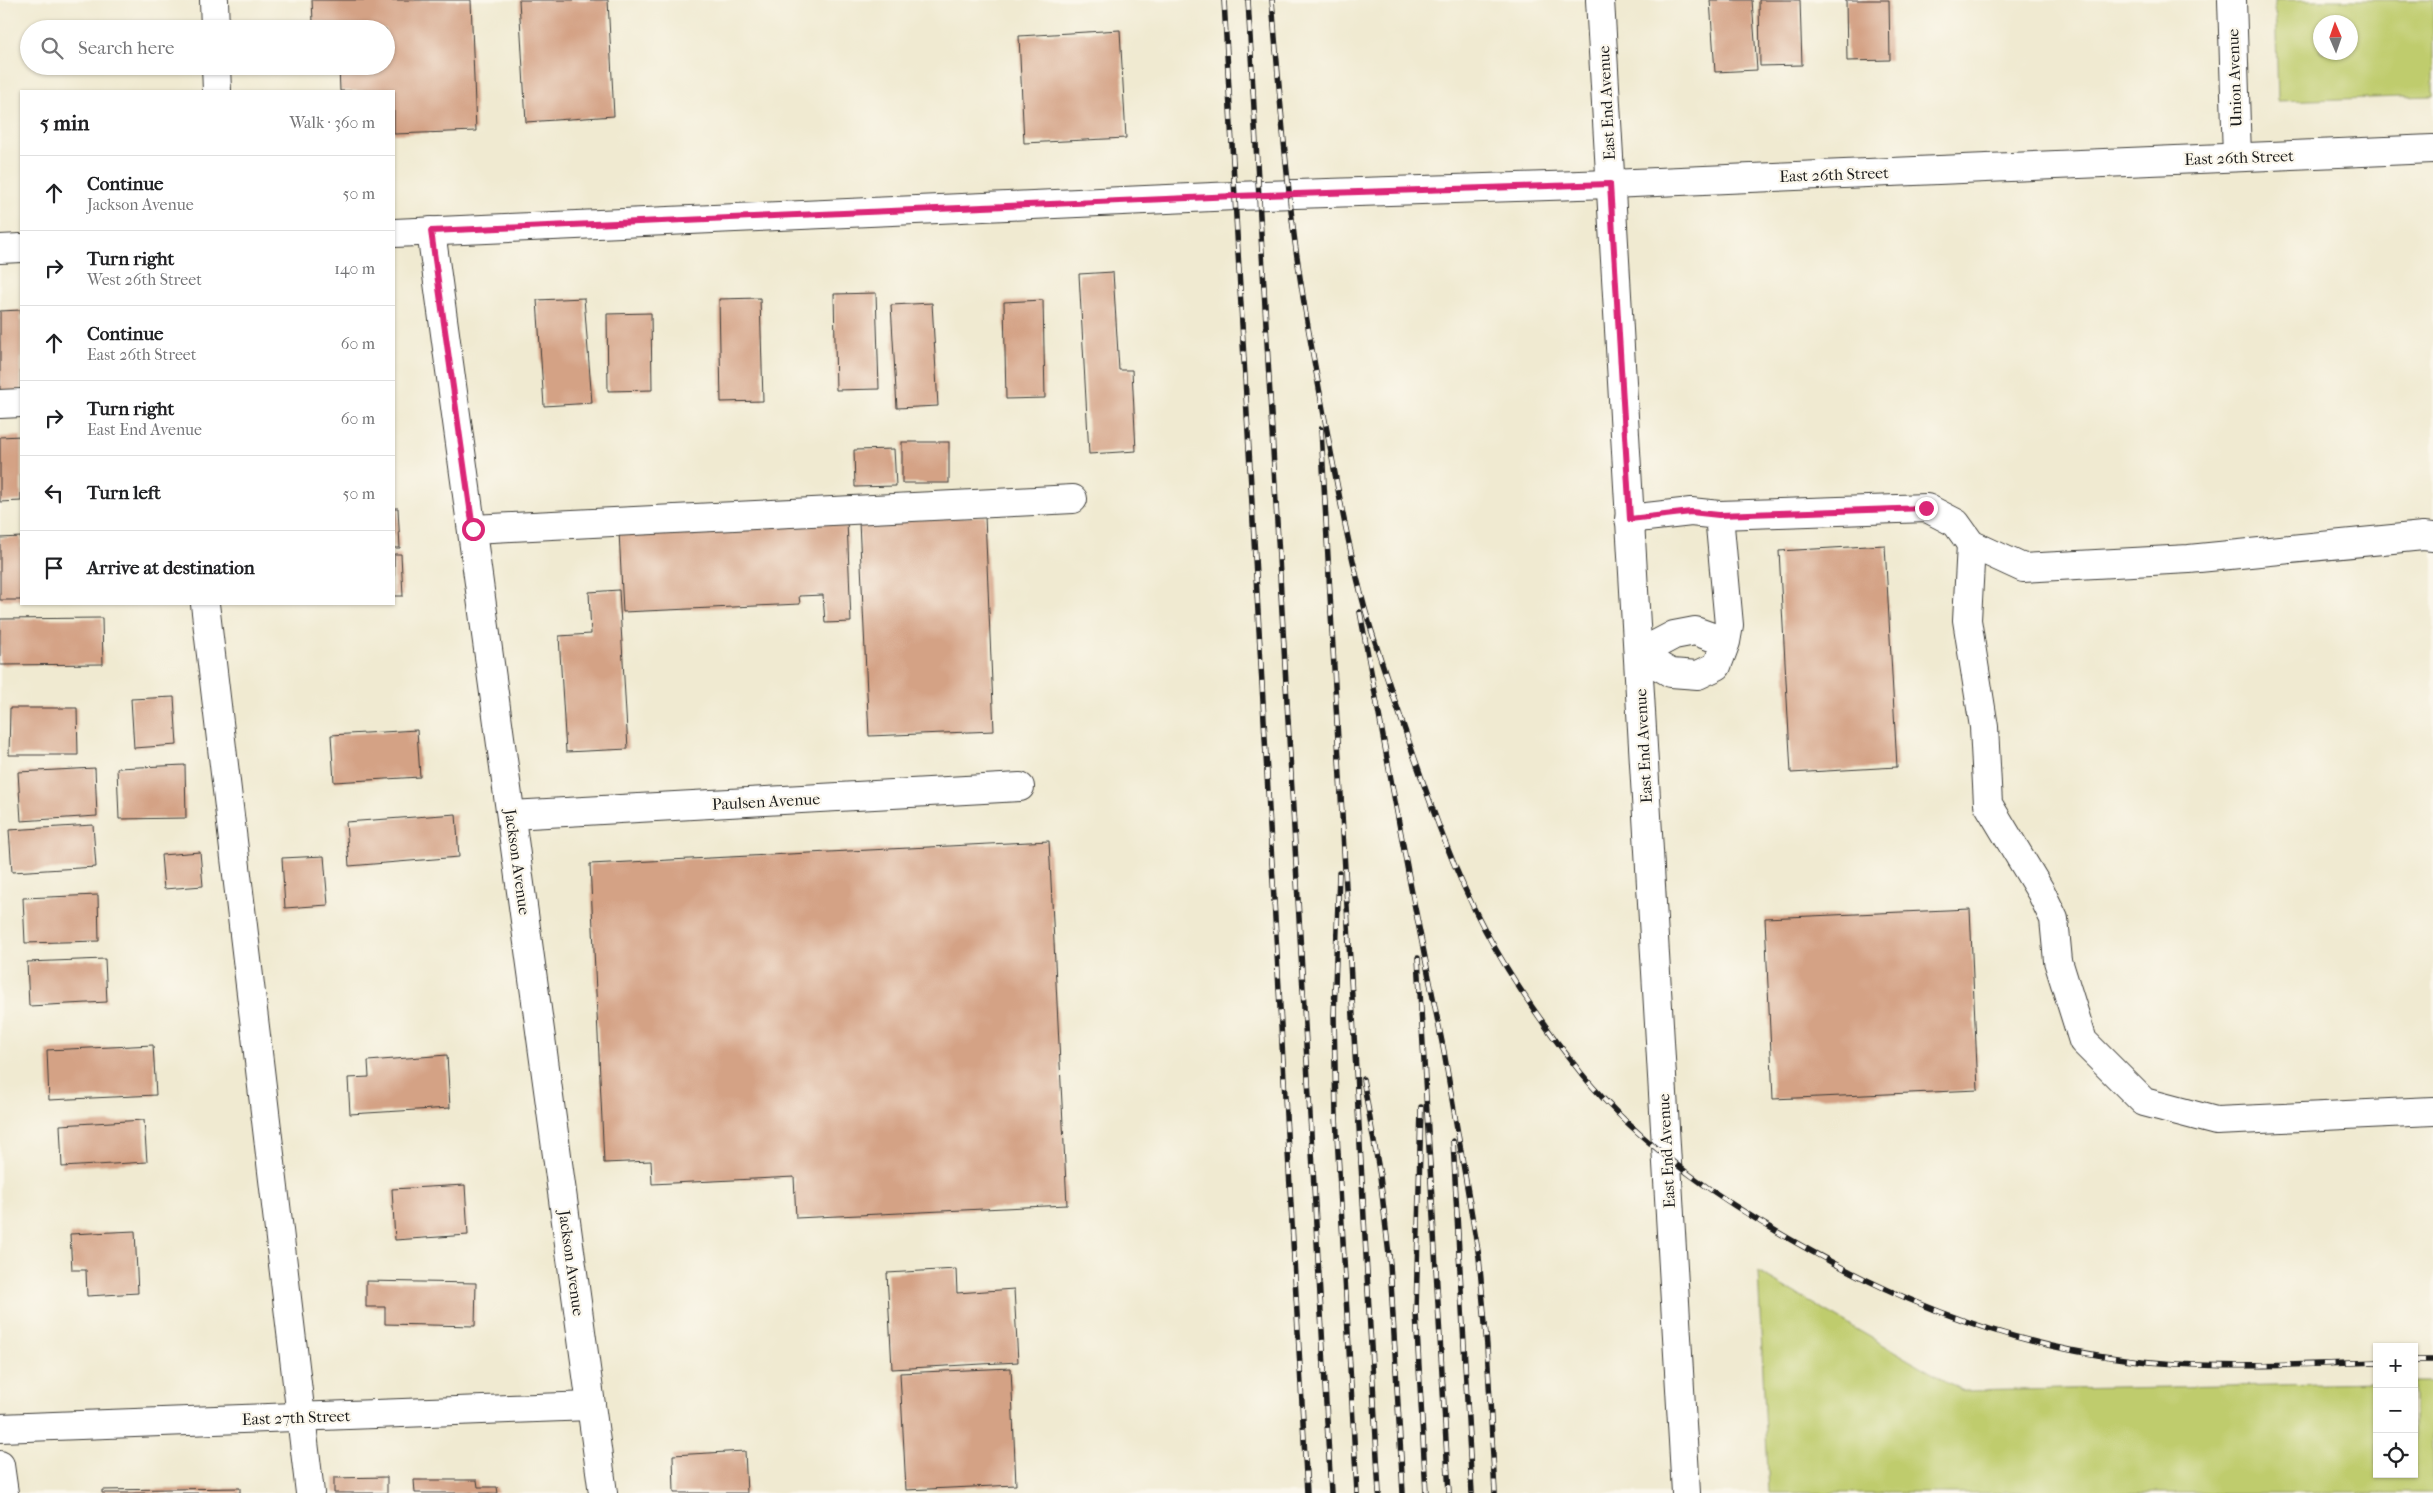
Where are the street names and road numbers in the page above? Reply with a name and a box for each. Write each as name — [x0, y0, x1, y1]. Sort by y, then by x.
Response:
street label: Union Avenue — [2223, 28, 2246, 128]
street label: East End Avenue — [1594, 45, 1619, 161]
street label: East 26th Street — [2184, 146, 2294, 169]
street label: East 26th Street — [1779, 163, 1889, 186]
street label: East End Avenue — [1631, 688, 1656, 804]
street label: Paulsen Avenue — [711, 789, 821, 814]
street label: Jackson Avenue — [500, 806, 534, 916]
street label: East End Avenue — [1654, 1093, 1679, 1209]
street label: Jackson Avenue — [554, 1207, 588, 1317]
street label: East 27th Street — [241, 1406, 351, 1429]

